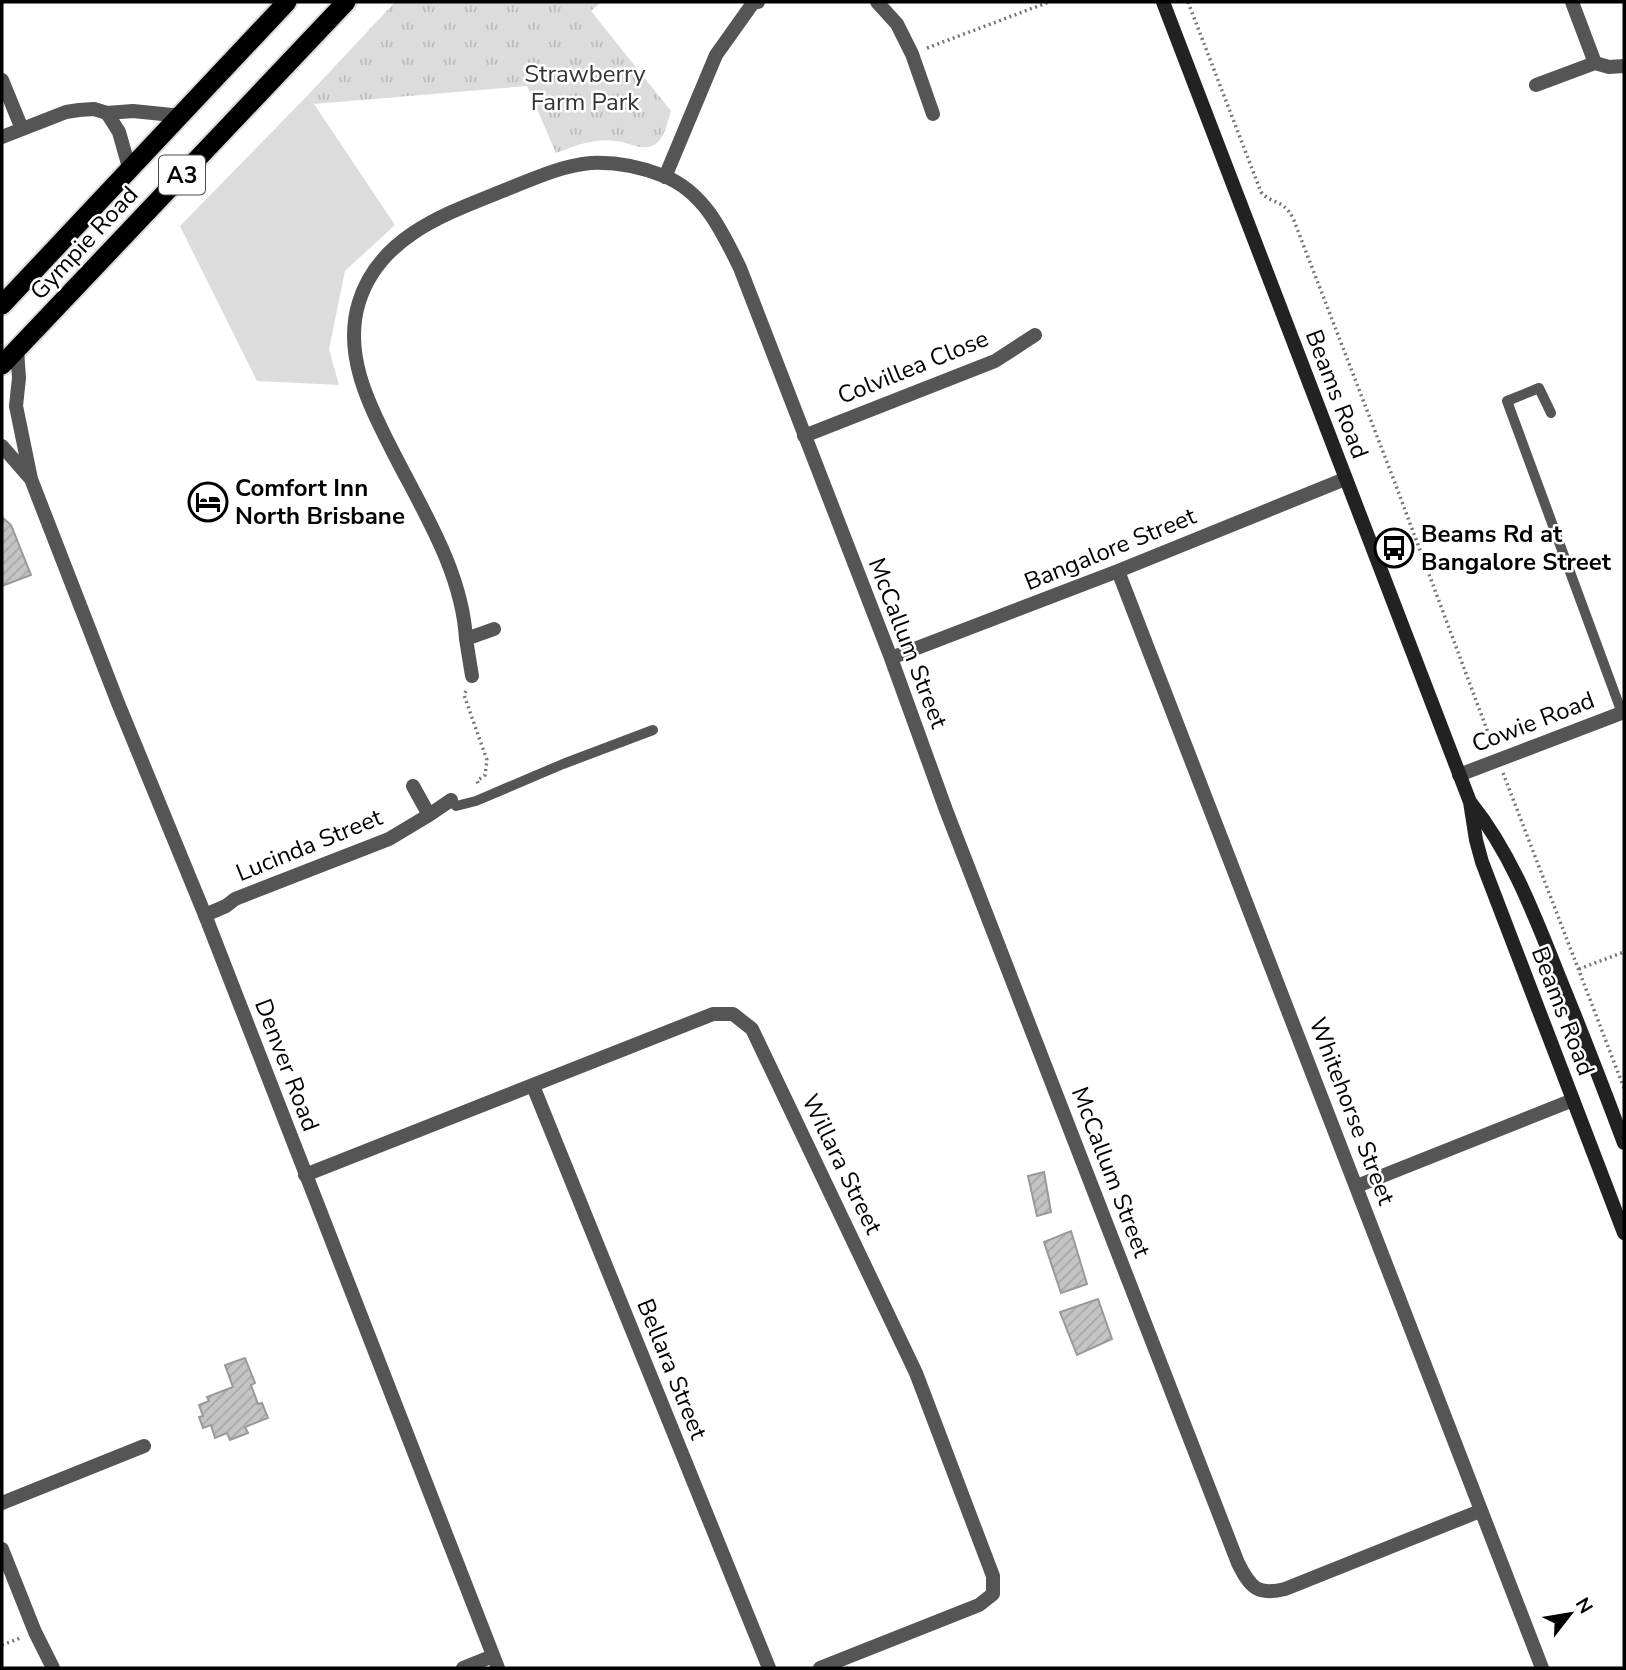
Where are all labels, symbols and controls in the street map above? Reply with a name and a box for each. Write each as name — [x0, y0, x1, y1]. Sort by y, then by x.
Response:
park label: Strawberry Farm Park — [524, 58, 646, 118]
road number: A3 — [159, 156, 205, 194]
street label: Gympie Road — [23, 179, 145, 307]
street label: Colvillea Close — [833, 322, 993, 412]
street label: Beams Road — [1298, 325, 1376, 463]
place label: Comfort Inn North Brisbane — [235, 472, 405, 532]
hotel icon: Comfort Inn North Brisbane — [187, 481, 229, 523]
street label: Bangalore Street — [1019, 500, 1201, 598]
place label: Beams Rd at Bangalore Street — [1421, 518, 1612, 578]
bus stop icon: Beams Rd at Bangalore Street — [1373, 527, 1415, 569]
street label: McCallum Street — [861, 553, 955, 733]
street label: Cowie Road — [1467, 684, 1599, 760]
street label: Lucinda Street — [231, 801, 387, 889]
street label: Beams Road — [1524, 942, 1602, 1080]
street label: Denver Road — [247, 994, 327, 1136]
street label: Whitehorse Street — [1302, 1013, 1403, 1210]
street label: McCallum Street — [1064, 1082, 1158, 1262]
street label: Willara Street — [794, 1089, 890, 1240]
street label: Bellara Street — [629, 1294, 715, 1445]
north arrow — [1535, 1579, 1605, 1649]
text: N — [1569, 1593, 1599, 1619]

